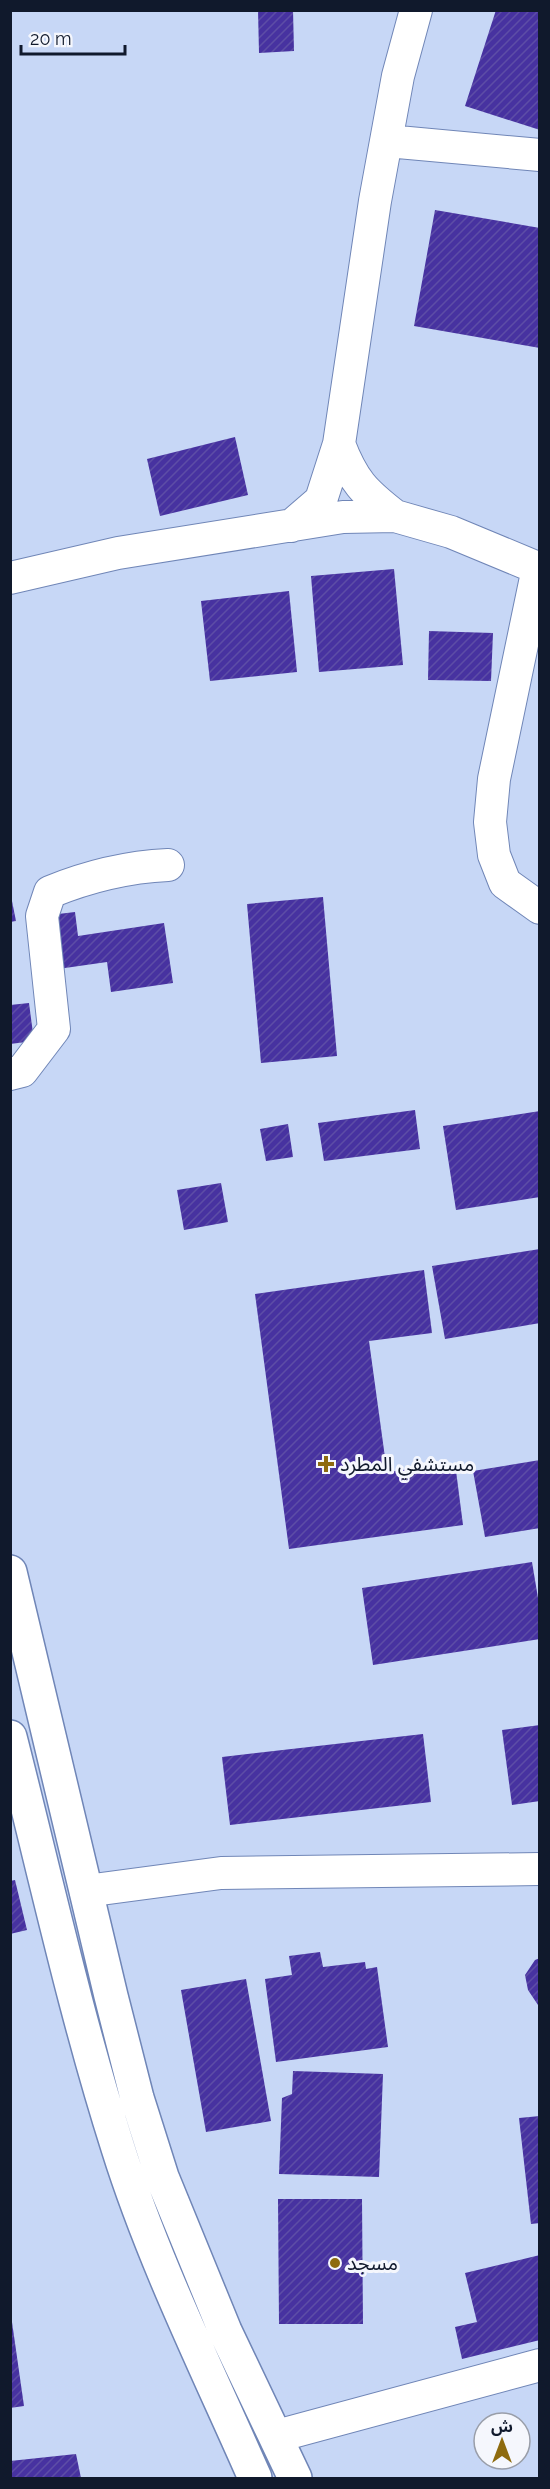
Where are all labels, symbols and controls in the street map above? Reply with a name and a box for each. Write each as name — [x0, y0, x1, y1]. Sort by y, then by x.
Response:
scale bar — [21, 18, 124, 56]
text: 20 m — [30, 28, 72, 49]
place label: مستشفي المطرد — [340, 1452, 474, 1480]
marker: مستشفي المطرد — [317, 1455, 335, 1473]
place label: مسجد — [347, 2251, 398, 2275]
marker: مسجد — [328, 2256, 342, 2270]
north arrow — [472, 2411, 532, 2471]
text: ش — [491, 2417, 513, 2436]

